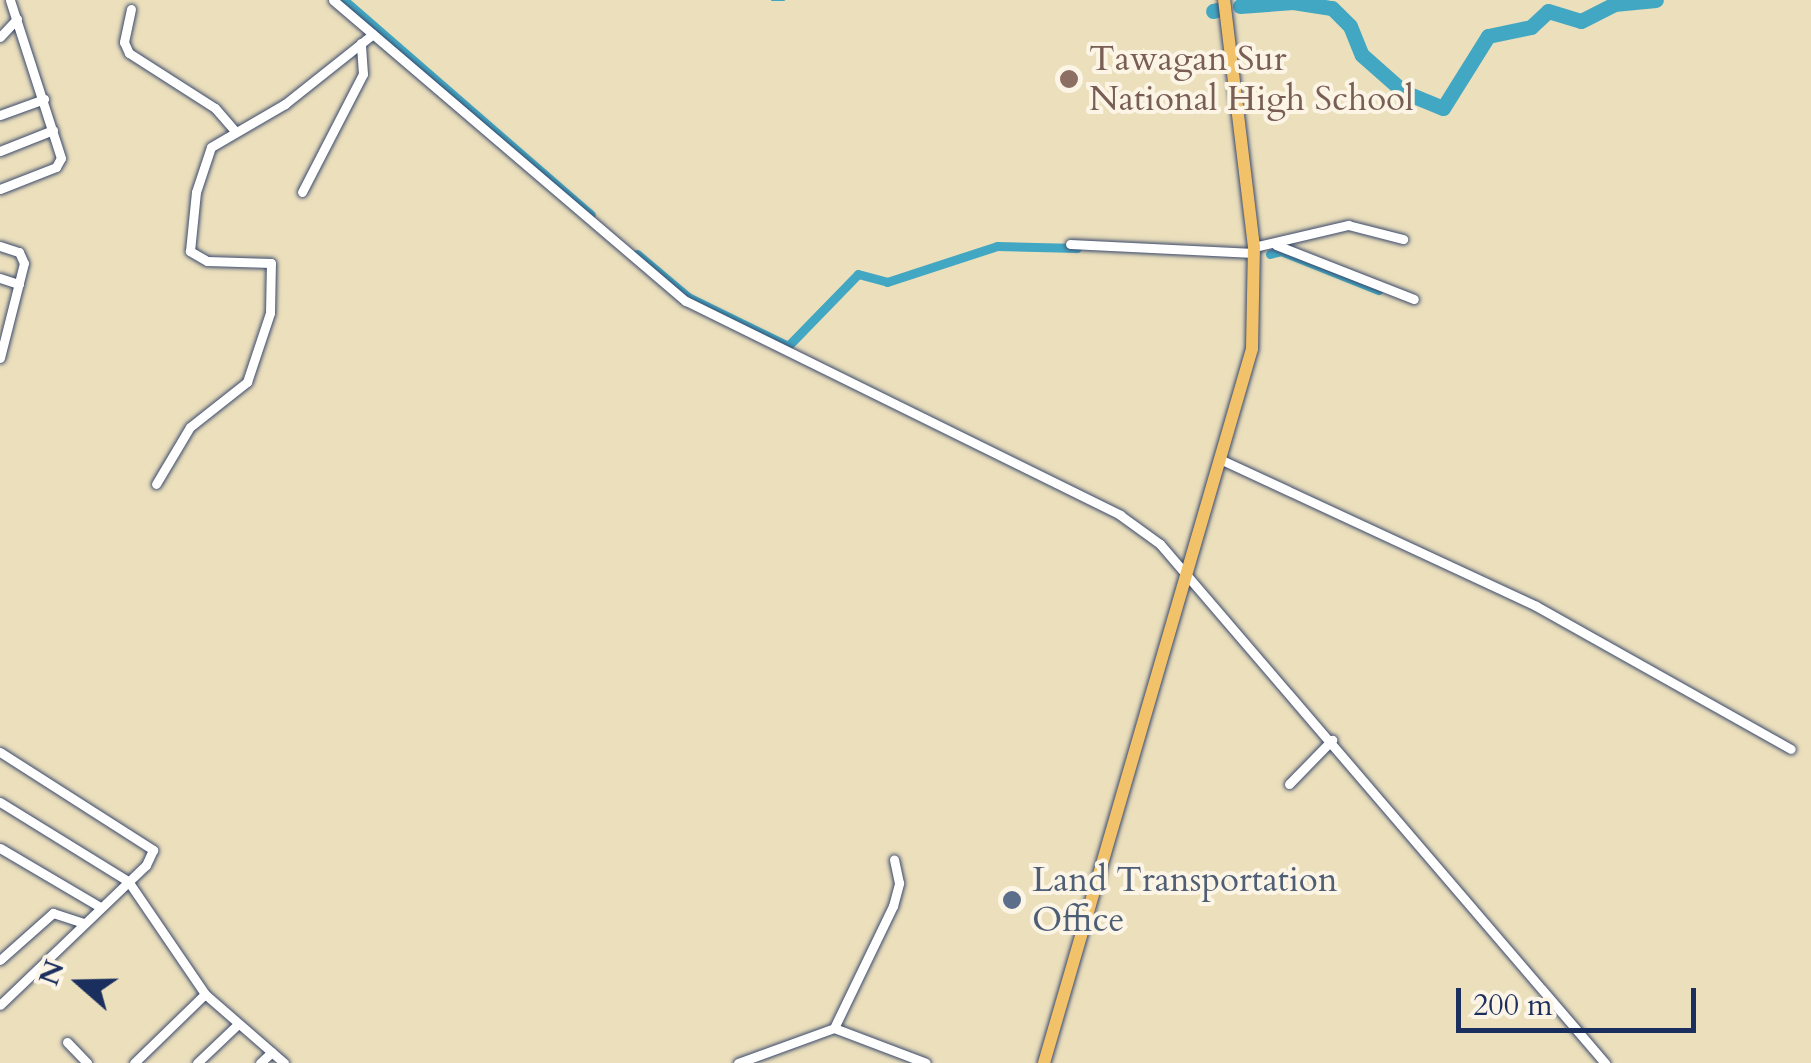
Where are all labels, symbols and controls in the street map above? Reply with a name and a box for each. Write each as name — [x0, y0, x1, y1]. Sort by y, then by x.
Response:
place label: Tawagan Sur National High School — [1089, 38, 1414, 120]
marker: Tawagan Sur National High School — [1058, 68, 1080, 90]
place label: Land Transportation Office — [1032, 859, 1338, 941]
marker: Land Transportation Office — [1001, 889, 1023, 911]
north arrow — [30, 933, 130, 1033]
text: N — [30, 955, 74, 991]
scale bar — [1461, 968, 1701, 1030]
text: 200 m — [1473, 985, 1553, 1026]

